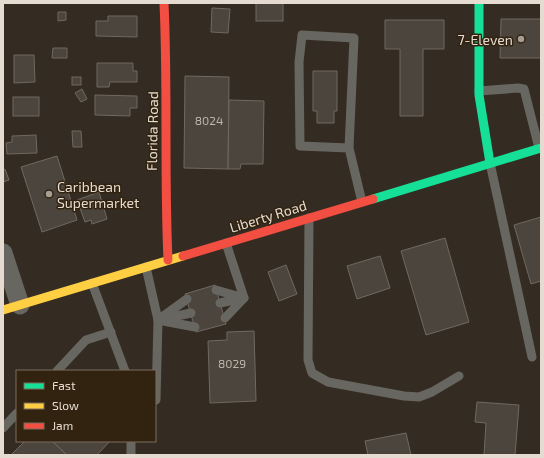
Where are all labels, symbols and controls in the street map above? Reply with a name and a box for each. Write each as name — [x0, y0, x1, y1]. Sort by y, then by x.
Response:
place label: 7-Eleven — [457, 31, 513, 48]
marker: 7-Eleven — [516, 34, 526, 44]
street label: Florida Road — [143, 91, 161, 171]
house number: 8024 — [195, 113, 223, 127]
place label: Caribbean Supermarket — [57, 178, 139, 211]
marker: Caribbean Supermarket — [44, 189, 54, 199]
street label: Liberty Road — [227, 196, 309, 236]
house number: 8029 — [218, 356, 246, 370]
legend — [16, 370, 156, 442]
text: Fast — [52, 378, 76, 392]
text: Slow — [52, 398, 79, 412]
text: Jam — [52, 418, 73, 432]

